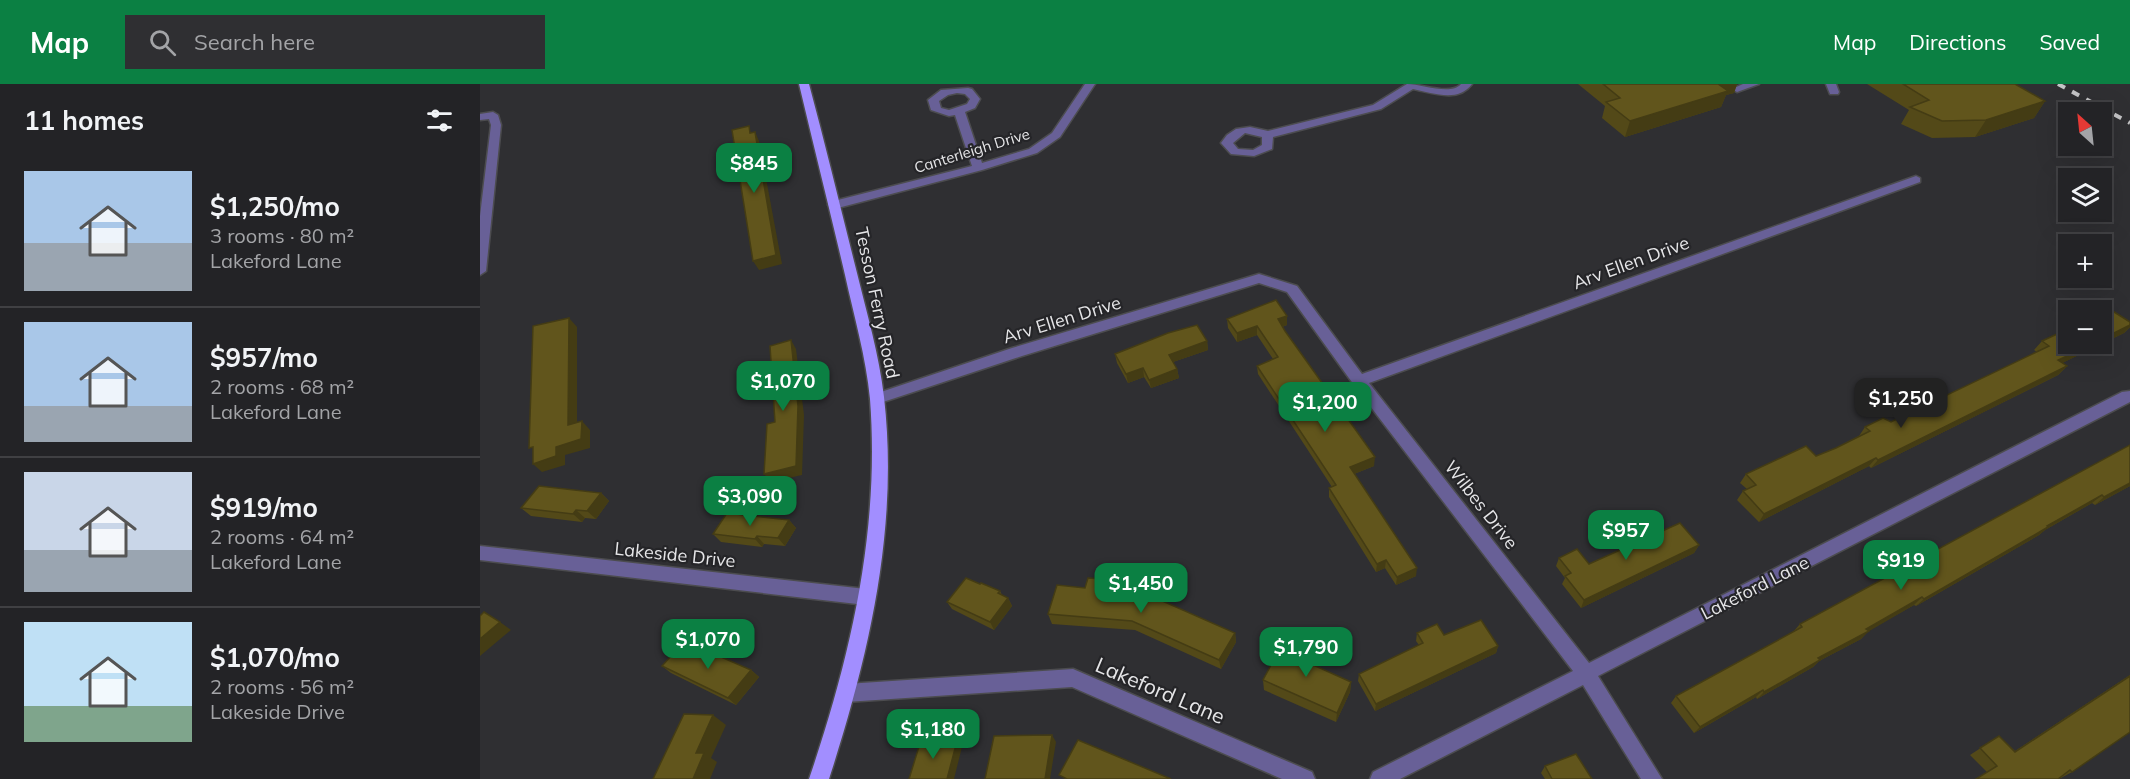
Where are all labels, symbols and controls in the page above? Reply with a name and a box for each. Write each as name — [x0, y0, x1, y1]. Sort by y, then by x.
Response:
search box — [125, 15, 545, 69]
text: Map — [30, 25, 89, 60]
icon: search — [146, 26, 179, 59]
text: Search here — [194, 28, 315, 56]
text: Map — [1833, 29, 1876, 55]
text: Directions — [1909, 29, 2006, 55]
text: Saved — [2039, 29, 2100, 55]
north arrow — [2058, 102, 2112, 156]
map controls — [2058, 102, 2112, 354]
text: 11 homes — [24, 104, 144, 137]
icon: filters — [423, 104, 456, 137]
street label: Canterleigh Drive — [912, 124, 1032, 177]
pin: $845 — [718, 143, 790, 194]
text: $845 — [730, 150, 778, 175]
button: layers — [2058, 168, 2112, 222]
text: $1,250/mo — [210, 190, 340, 223]
icon: home — [72, 195, 144, 267]
text: 3 rooms · 80 m² — [210, 223, 354, 248]
street label: Tesson Ferry Road — [850, 225, 905, 381]
street label: Arv Ellen Drive — [1569, 231, 1692, 294]
button: + — [2058, 234, 2112, 288]
text: Lakeford Lane — [210, 248, 342, 273]
street label: Arv Ellen Drive — [1000, 291, 1124, 348]
button: − — [2058, 300, 2112, 354]
text: $957/mo — [210, 341, 318, 374]
icon: home — [72, 346, 144, 418]
pin: $1,070 — [734, 361, 832, 412]
text: $1,070 — [751, 368, 815, 393]
text: 2 rooms · 68 m² — [210, 374, 354, 399]
pin: $1,250 — [1852, 378, 1950, 429]
pin: $1,200 — [1276, 382, 1374, 433]
text: $1,250 — [1869, 385, 1933, 410]
text: $1,200 — [1293, 389, 1357, 414]
text: Lakeford Lane — [210, 399, 342, 424]
street label: Wilbes Drive — [1440, 456, 1523, 554]
pin: $3,090 — [701, 476, 799, 527]
text: $3,090 — [718, 483, 782, 508]
text: $919/mo — [210, 491, 318, 524]
icon: home — [72, 496, 144, 568]
pin: $957 — [1590, 510, 1662, 561]
text: $957 — [1602, 517, 1650, 542]
text: 2 rooms · 64 m² — [210, 524, 354, 549]
street label: Lakeside Drive — [613, 537, 737, 572]
pin: $919 — [1865, 540, 1937, 591]
text: $919 — [1877, 547, 1925, 572]
text: Lakeford Lane — [210, 549, 342, 574]
street label: Lakeford Lane — [1697, 550, 1813, 625]
pin: $1,450 — [1092, 563, 1190, 614]
text: $1,450 — [1109, 570, 1173, 595]
pin: $1,070 — [659, 619, 757, 670]
text: $1,070 — [676, 626, 740, 651]
pin: $1,790 — [1257, 627, 1355, 678]
text: $1,790 — [1274, 634, 1338, 659]
text: $1,070/mo — [210, 641, 340, 674]
icon: home — [72, 646, 144, 718]
street label: Lakeford Lane — [1092, 651, 1229, 729]
text: 2 rooms · 56 m² — [210, 674, 354, 699]
text: Lakeside Drive — [210, 699, 345, 724]
pin: $1,180 — [884, 709, 982, 760]
text: $1,180 — [901, 716, 965, 741]

